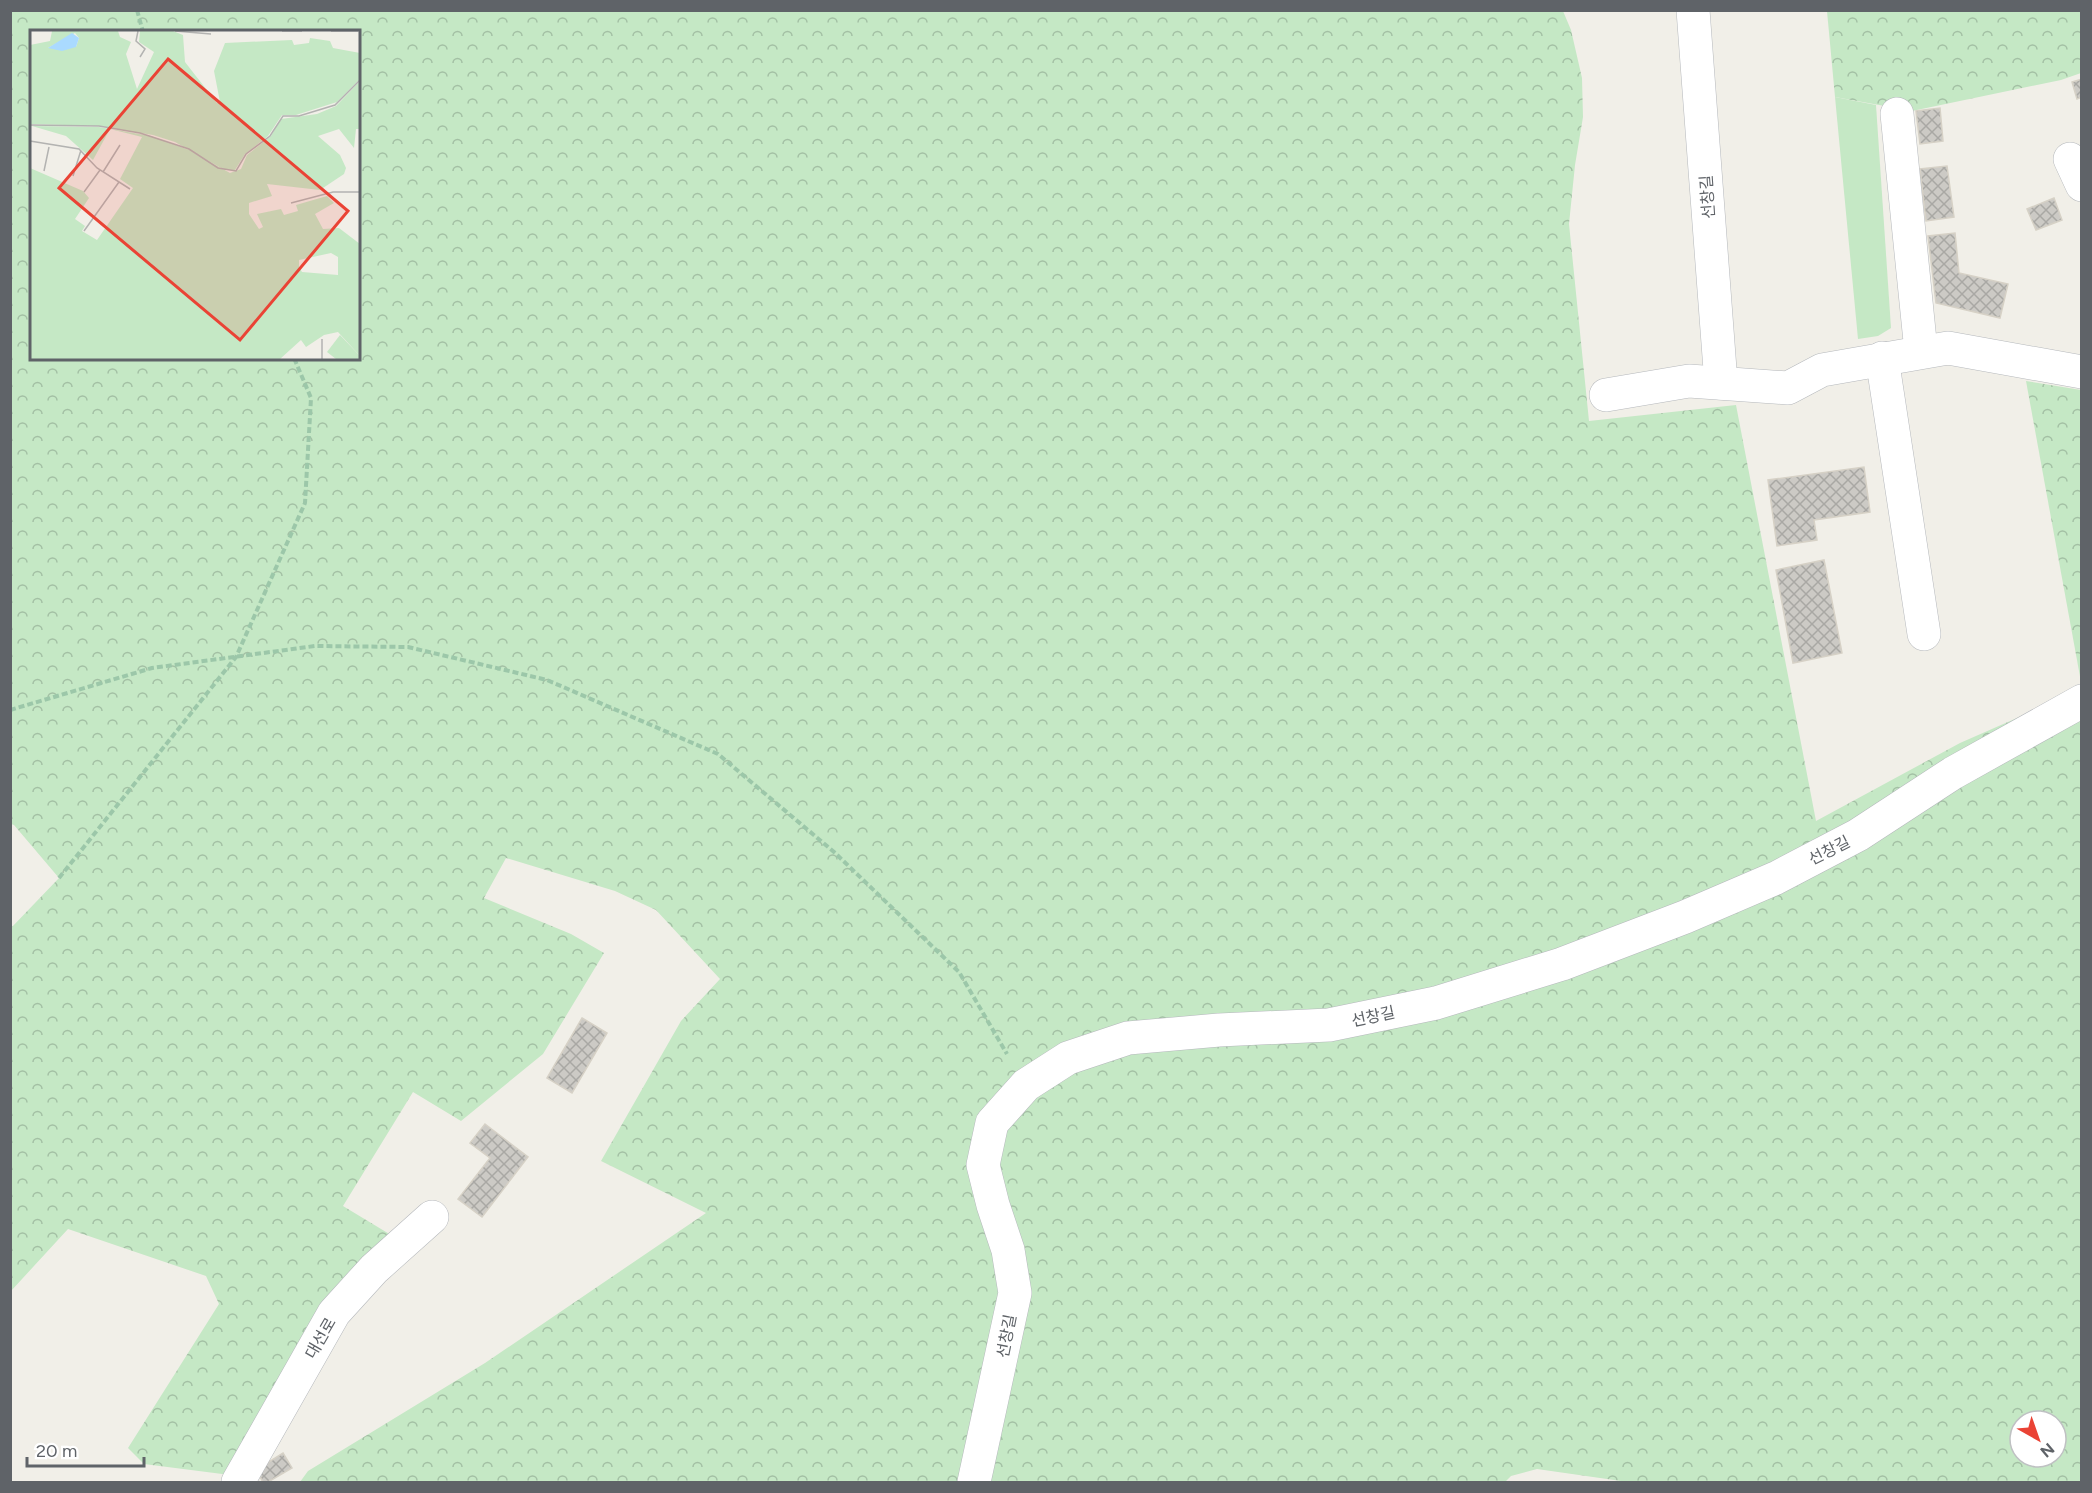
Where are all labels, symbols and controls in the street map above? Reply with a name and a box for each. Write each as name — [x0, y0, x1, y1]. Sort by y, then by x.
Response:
inset map — [30, 30, 360, 360]
street label: 선창길 — [1696, 174, 1719, 220]
street label: 선창길 — [1805, 832, 1853, 869]
street label: 선창길 — [1350, 1003, 1397, 1030]
street label: 선창길 — [993, 1313, 1020, 1360]
street label: 대선로 — [301, 1314, 340, 1362]
north arrow — [2008, 1409, 2068, 1469]
scale bar — [27, 1430, 144, 1468]
text: N — [2036, 1439, 2058, 1461]
text: 20 m — [36, 1440, 77, 1462]

